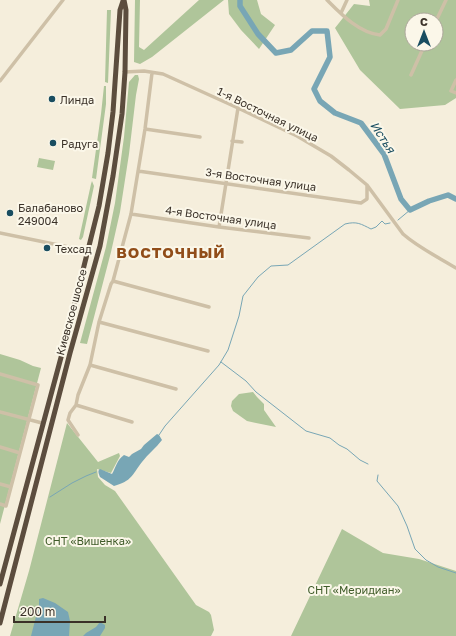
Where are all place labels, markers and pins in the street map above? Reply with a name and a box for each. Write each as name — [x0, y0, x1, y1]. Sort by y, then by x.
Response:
place label: Линда — [60, 93, 94, 106]
marker: Линда — [47, 94, 57, 104]
place label: Радуга — [61, 137, 98, 150]
marker: Радуга — [48, 138, 58, 148]
place label: Балабаново 249004 — [18, 201, 83, 227]
marker: Балабаново 249004 — [5, 208, 15, 218]
place label: Техсад — [55, 242, 92, 255]
marker: Техсад — [42, 243, 52, 253]

